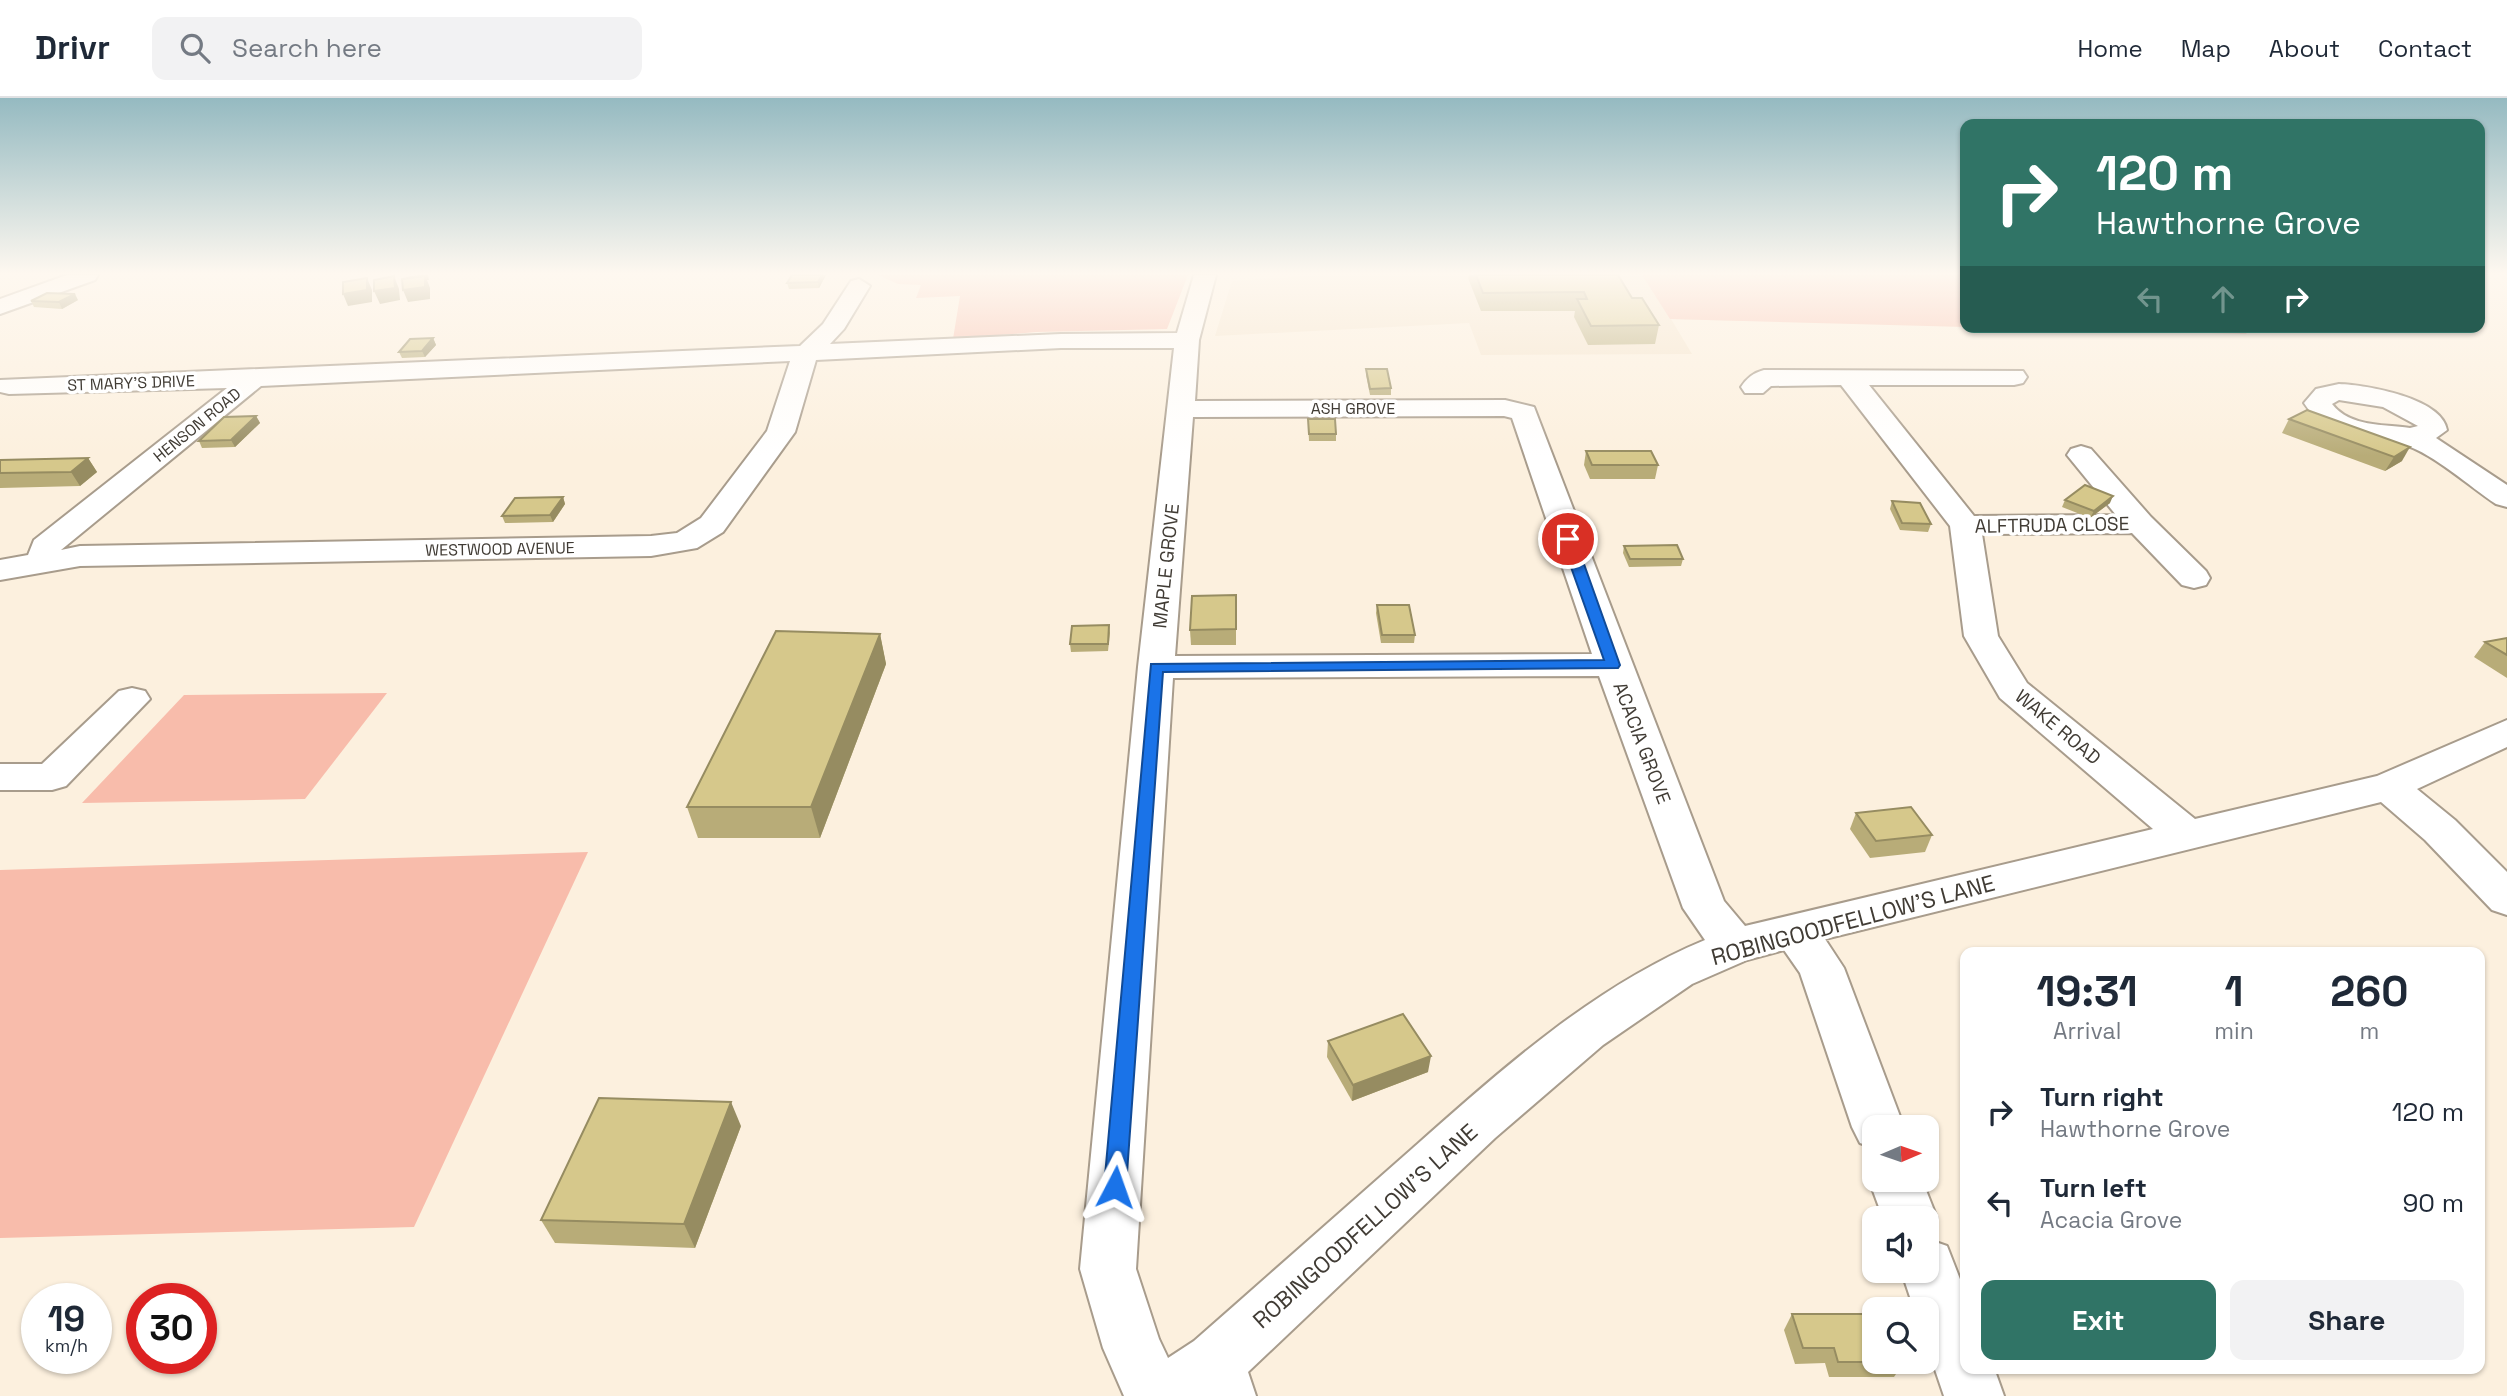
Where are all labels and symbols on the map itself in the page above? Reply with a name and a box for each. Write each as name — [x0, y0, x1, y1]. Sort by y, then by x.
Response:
street label: ST MARY'S DRIVE — [67, 370, 195, 396]
street label: HENSON ROAD — [149, 383, 245, 467]
street label: ASH GROVE — [1311, 398, 1395, 419]
street label: MAPLE GROVE — [1147, 502, 1185, 630]
pin — [1538, 509, 1598, 569]
street label: ALFTRUDA CLOSE — [1974, 511, 2130, 539]
street label: WESTWOOD AVENUE — [425, 537, 575, 561]
street label: ACACIA GROVE — [1607, 679, 1677, 807]
street label: WAKE ROAD — [2010, 684, 2106, 770]
street label: ROBINGOODFELLOW'S LANE — [1708, 868, 1998, 972]
north arrow — [1862, 1115, 1939, 1192]
street label: ROBINGOODFELLOW'S LANE — [1246, 1117, 1484, 1335]
position arrow — [1078, 1150, 1152, 1224]
speed limit sign: 30 — [126, 1283, 217, 1374]

